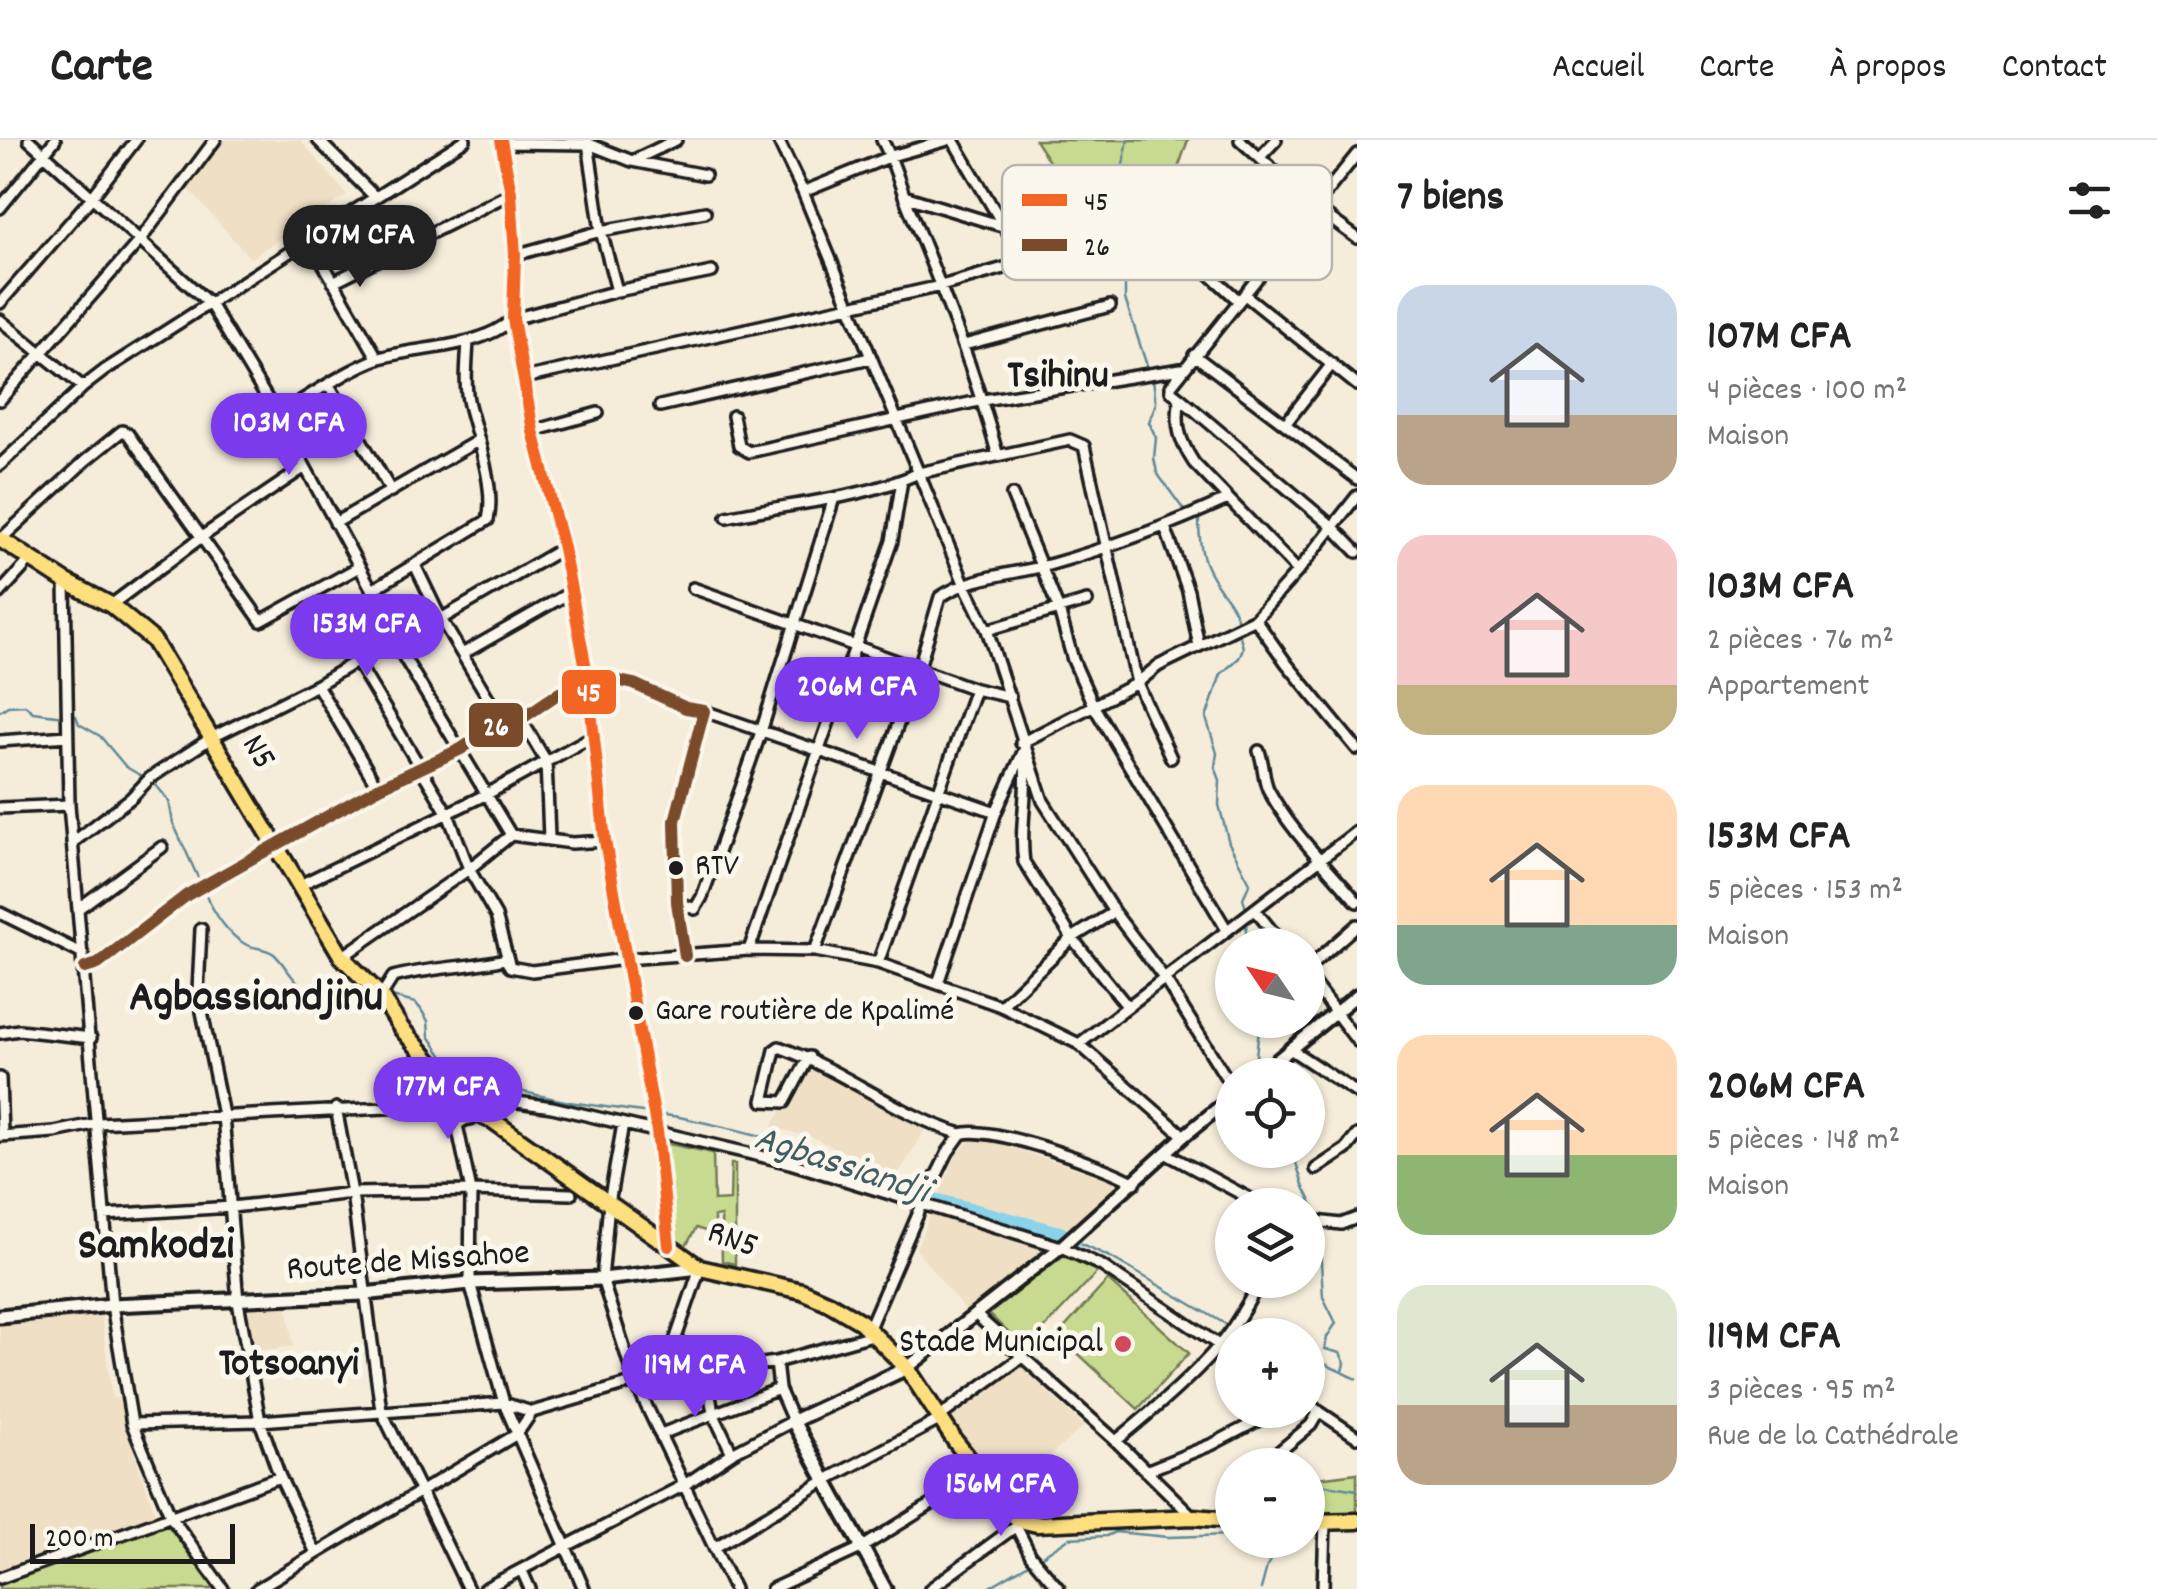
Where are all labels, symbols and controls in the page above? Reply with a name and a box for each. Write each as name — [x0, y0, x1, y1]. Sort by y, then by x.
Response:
text: Carte — [50, 35, 153, 104]
text: Accueil — [1552, 44, 1644, 94]
text: Carte — [1699, 44, 1774, 94]
text: À propos — [1829, 44, 1947, 94]
text: Contact — [2002, 44, 2107, 94]
legend — [1002, 165, 1332, 280]
text: 7 biens — [1397, 170, 1504, 230]
icon: filters — [2062, 173, 2117, 228]
text: 45 — [1084, 185, 1109, 225]
pin: 107M CFA — [257, 205, 463, 290]
text: 107M CFA — [305, 214, 415, 260]
text: 26 — [1084, 230, 1110, 270]
text: 107M CFA — [1707, 309, 1852, 369]
icon: home — [1477, 325, 1597, 445]
district label: Tsihinu — [1007, 350, 1109, 407]
text: 4 pièces · 100 m² — [1707, 369, 1907, 415]
pin: 103M CFA — [186, 393, 392, 478]
text: 103M CFA — [233, 402, 345, 448]
text: Maison — [1707, 415, 1789, 461]
text: 103M CFA — [1707, 559, 1854, 619]
icon: home — [1477, 575, 1597, 695]
pin: 153M CFA — [264, 594, 470, 679]
text: 153M CFA — [312, 603, 422, 649]
text: 2 pièces · 76 m² — [1707, 619, 1894, 665]
pin: 206M CFA — [754, 657, 960, 742]
text: Appartement — [1707, 665, 1869, 711]
text: 206M CFA — [797, 666, 917, 712]
line badge: 45 — [560, 668, 618, 716]
text: 45 — [577, 676, 601, 716]
line badge: 26 — [467, 701, 525, 749]
text: 26 — [483, 710, 509, 750]
street label: N5 — [227, 726, 287, 780]
text: 153M CFA — [1707, 809, 1851, 869]
icon: home — [1477, 825, 1597, 945]
place label: RTV — [695, 845, 739, 891]
marker: RTV — [666, 858, 686, 878]
text: 5 pièces · 153 m² — [1707, 869, 1903, 915]
text: Maison — [1707, 915, 1789, 961]
north arrow — [1215, 928, 1325, 1038]
map controls — [1215, 928, 1325, 1558]
district label: Agbassiandjinu — [129, 968, 383, 1032]
place label: Gare routière de Kpalimé — [655, 990, 954, 1036]
marker: Gare routière de Kpalimé — [626, 1003, 646, 1023]
pin: 177M CFA — [345, 1057, 551, 1142]
button: locate — [1215, 1058, 1325, 1168]
text: 206M CFA — [1707, 1059, 1865, 1119]
text: 177M CFA — [395, 1066, 501, 1112]
icon: home — [1477, 1075, 1597, 1195]
water label: Agbassiandji — [747, 1113, 941, 1223]
text: 5 pièces · 148 m² — [1707, 1119, 1900, 1165]
text: Maison — [1707, 1165, 1789, 1211]
button: layers — [1215, 1188, 1325, 1298]
street label: RN5 — [700, 1209, 764, 1273]
district label: Samkodzi — [78, 1216, 234, 1280]
street label: Route de Missahoe — [285, 1230, 531, 1296]
text: 119M CFA — [1707, 1309, 1841, 1369]
button: + — [1215, 1318, 1325, 1428]
place label: Stade Municipal — [899, 1319, 1103, 1369]
icon: home — [1477, 1325, 1597, 1445]
marker: Stade Municipal — [1112, 1333, 1134, 1355]
pin: 119M CFA — [592, 1335, 798, 1420]
district label: Totsoanyi — [219, 1338, 360, 1395]
text: 119M CFA — [644, 1344, 746, 1390]
text: 3 pièces · 95 m² — [1707, 1369, 1896, 1415]
text: Rue de la Cathédrale — [1707, 1415, 1959, 1461]
button: − — [1215, 1448, 1325, 1558]
pin: 156M CFA — [898, 1454, 1104, 1539]
text: 156M CFA — [945, 1463, 1057, 1509]
scale bar — [30, 1519, 235, 1564]
text: 200 m — [45, 1521, 113, 1561]

